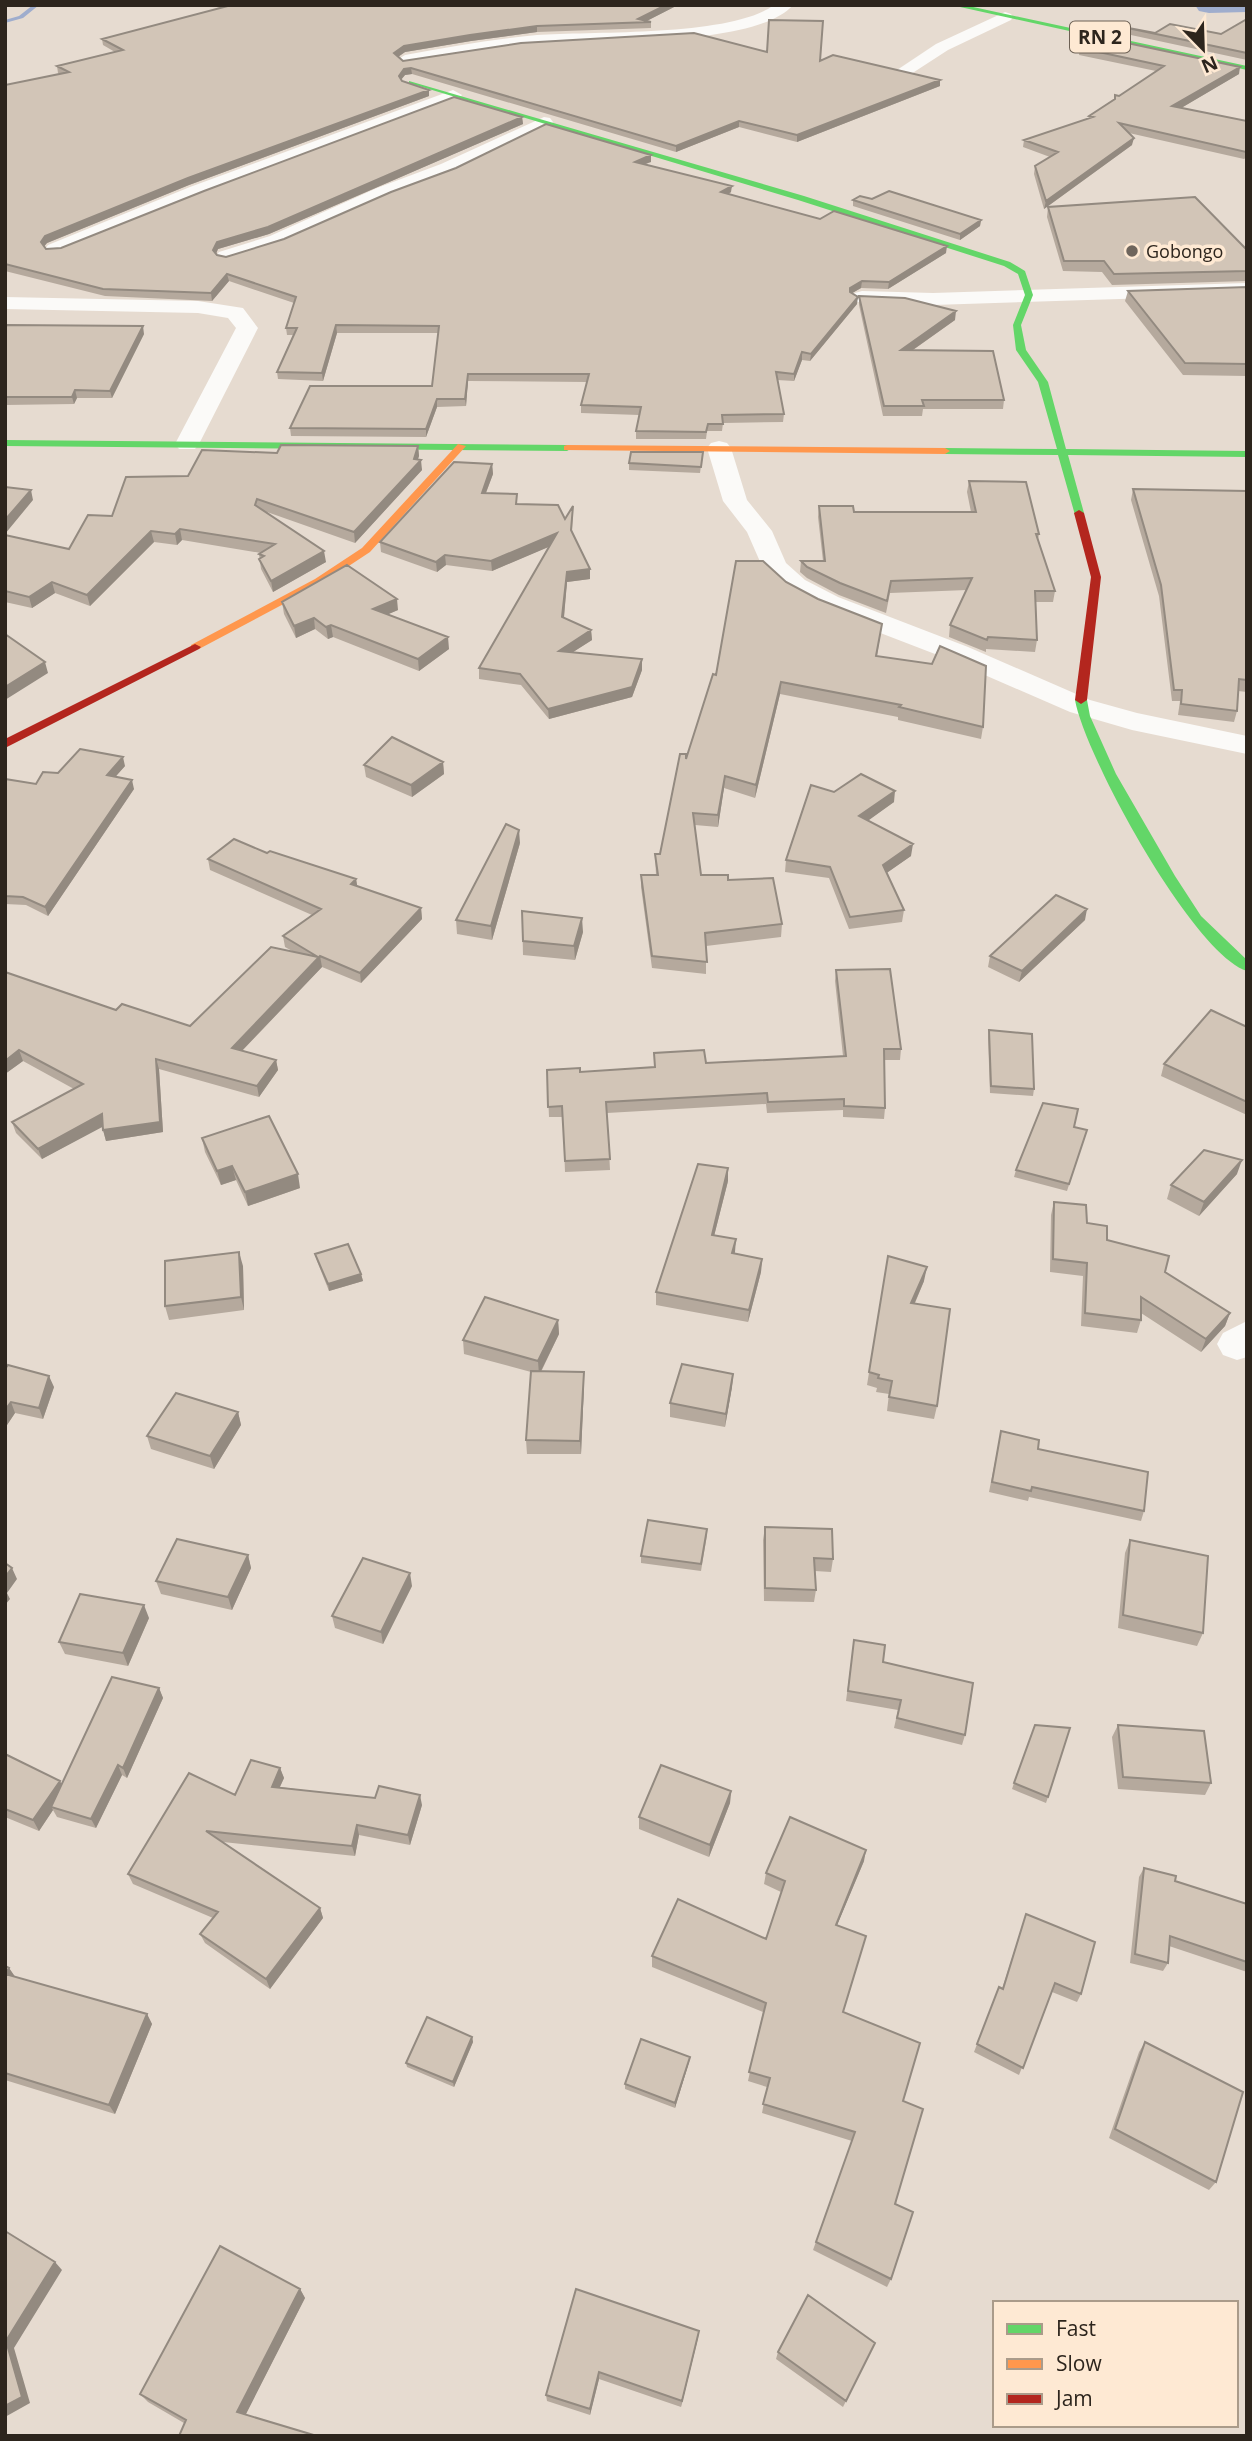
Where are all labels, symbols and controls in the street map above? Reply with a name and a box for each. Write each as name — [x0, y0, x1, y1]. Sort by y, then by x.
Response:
north arrow — [1168, 14, 1238, 84]
road number: RN 2 — [1070, 22, 1130, 52]
text: N — [1197, 50, 1222, 80]
place label: Gobongo — [1146, 239, 1223, 263]
marker: Gobongo — [1124, 243, 1140, 259]
legend — [993, 2301, 1238, 2427]
text: Fast — [1056, 2314, 1096, 2342]
text: Slow — [1056, 2349, 1102, 2377]
text: Jam — [1054, 2384, 1093, 2412]

